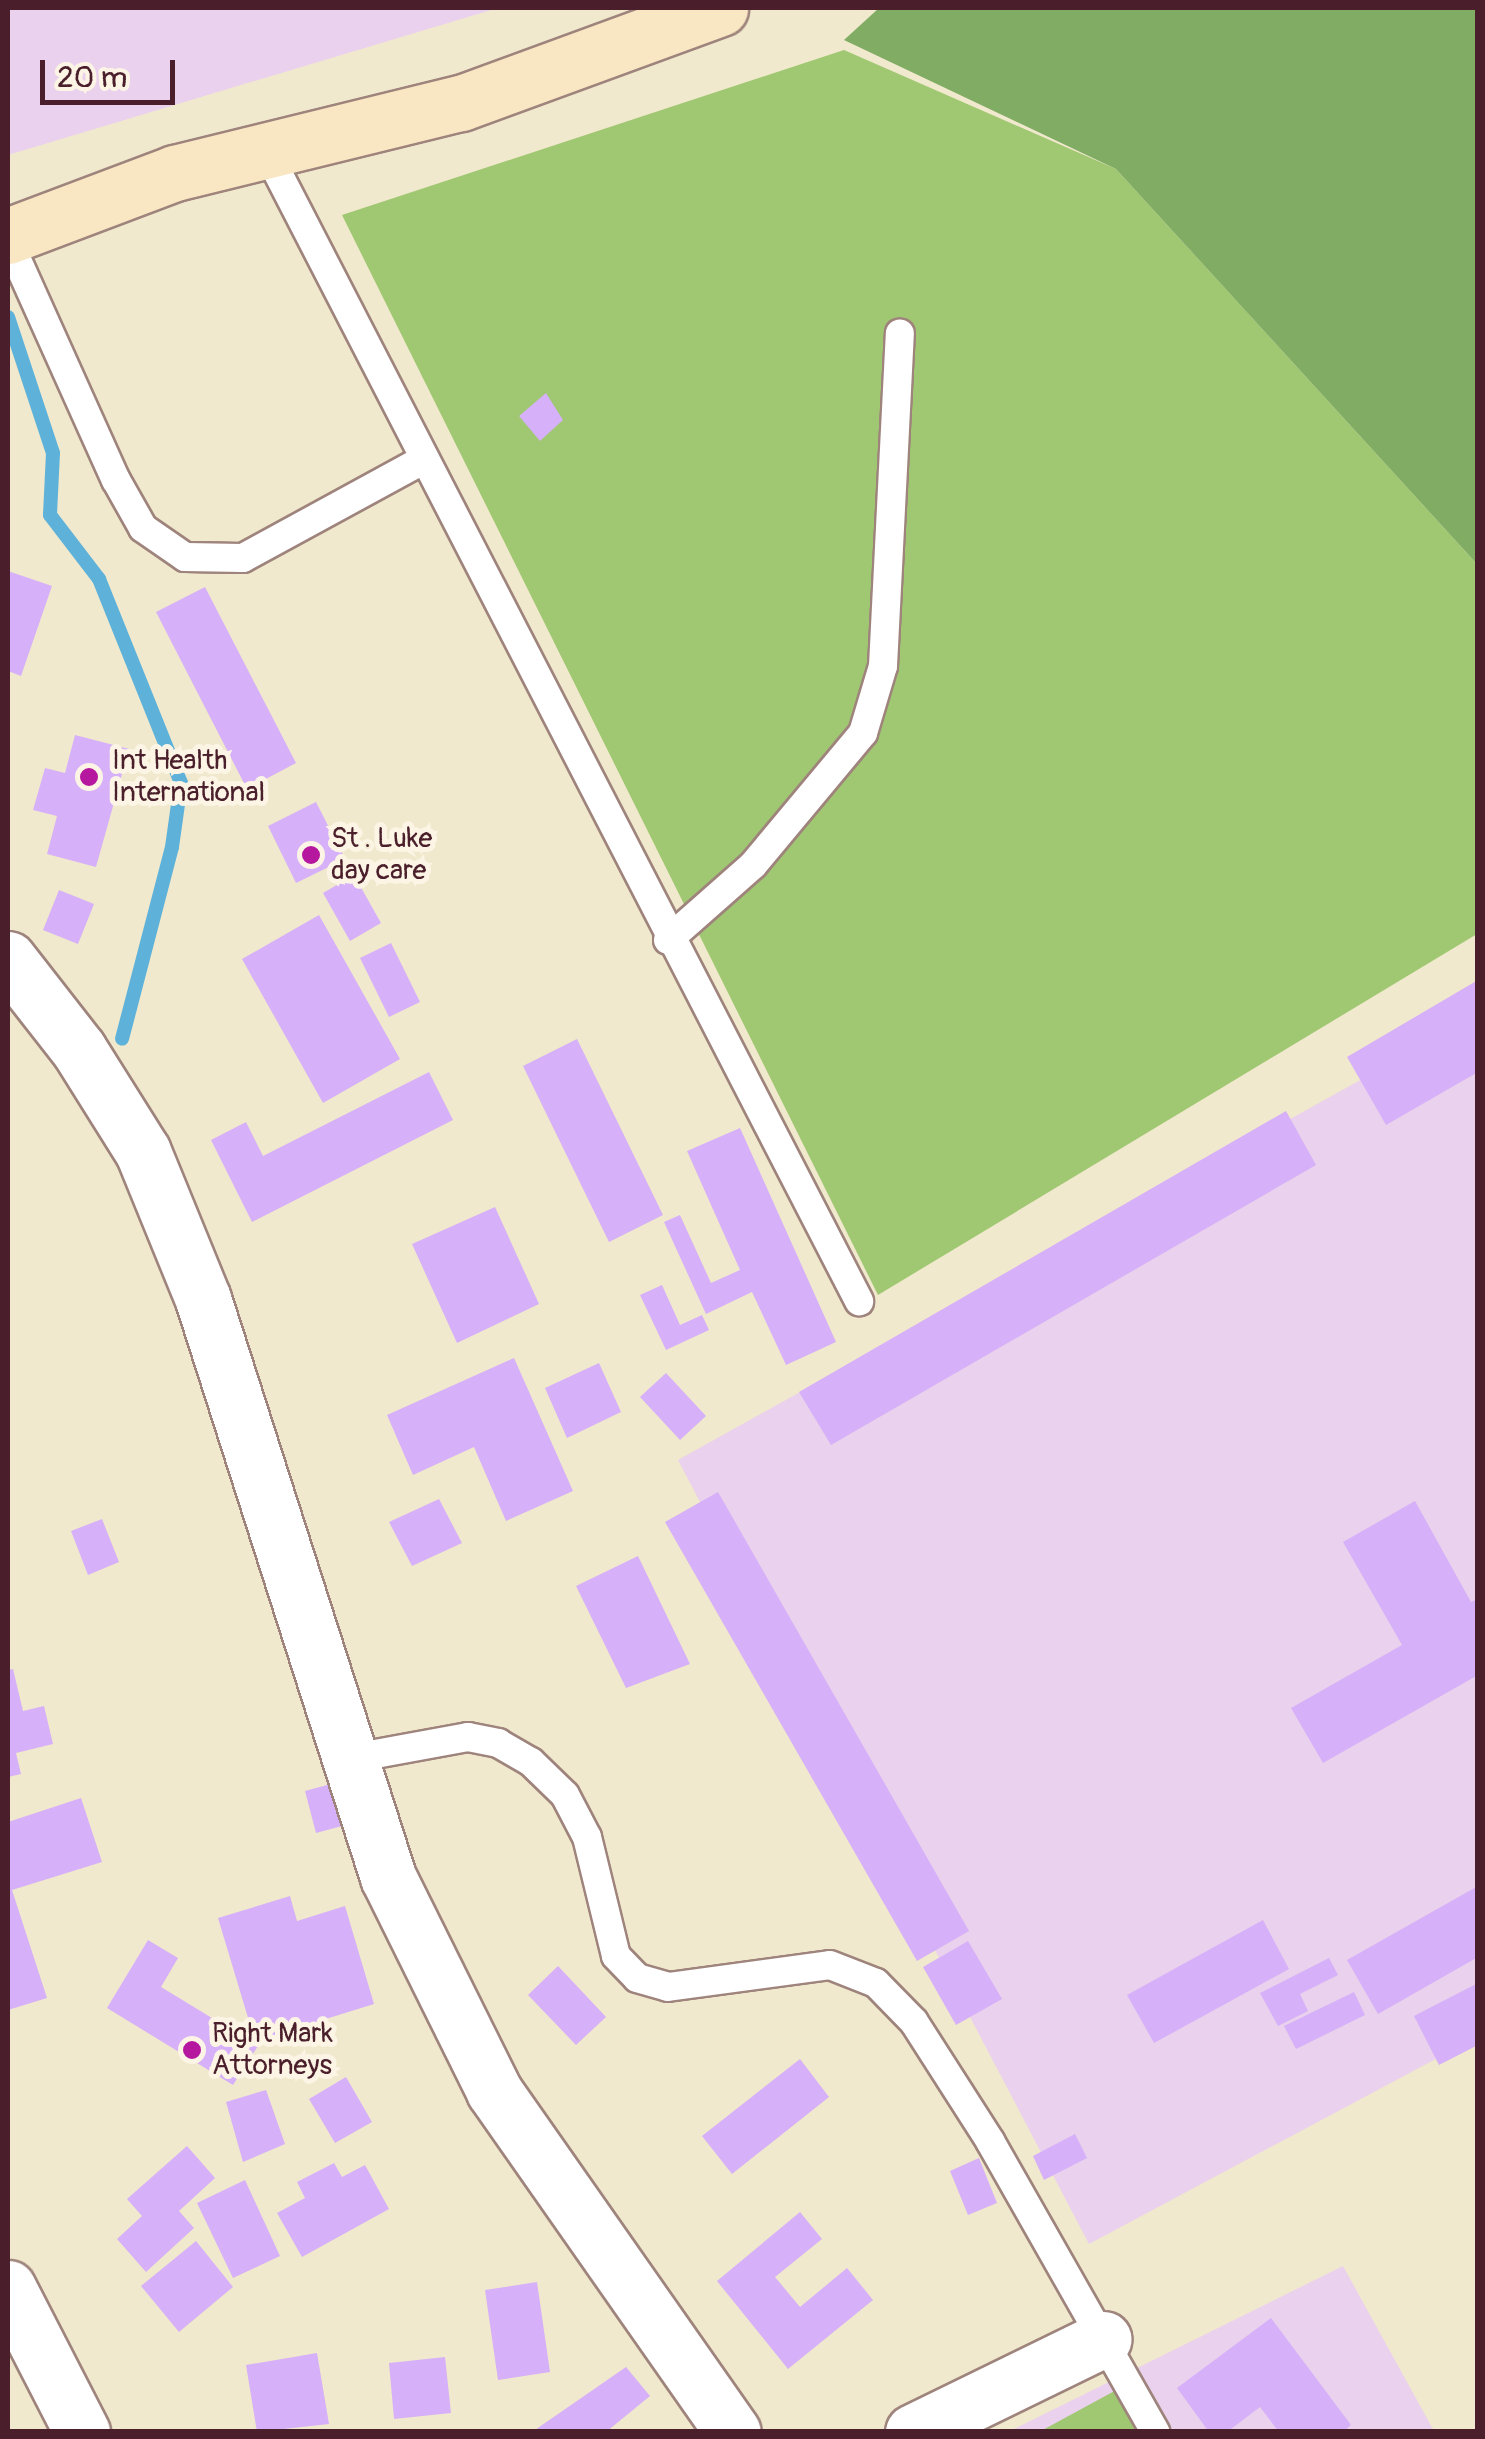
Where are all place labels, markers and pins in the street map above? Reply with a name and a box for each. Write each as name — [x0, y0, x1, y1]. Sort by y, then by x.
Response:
place label: Int Health International — [112, 744, 265, 810]
marker: Int Health International — [76, 764, 102, 790]
place label: St . Luke day care — [331, 822, 432, 888]
marker: St . Luke day care — [300, 844, 322, 866]
place label: Right Mark Attorneys — [212, 2017, 333, 2083]
marker: Right Mark Attorneys — [181, 2039, 203, 2061]

